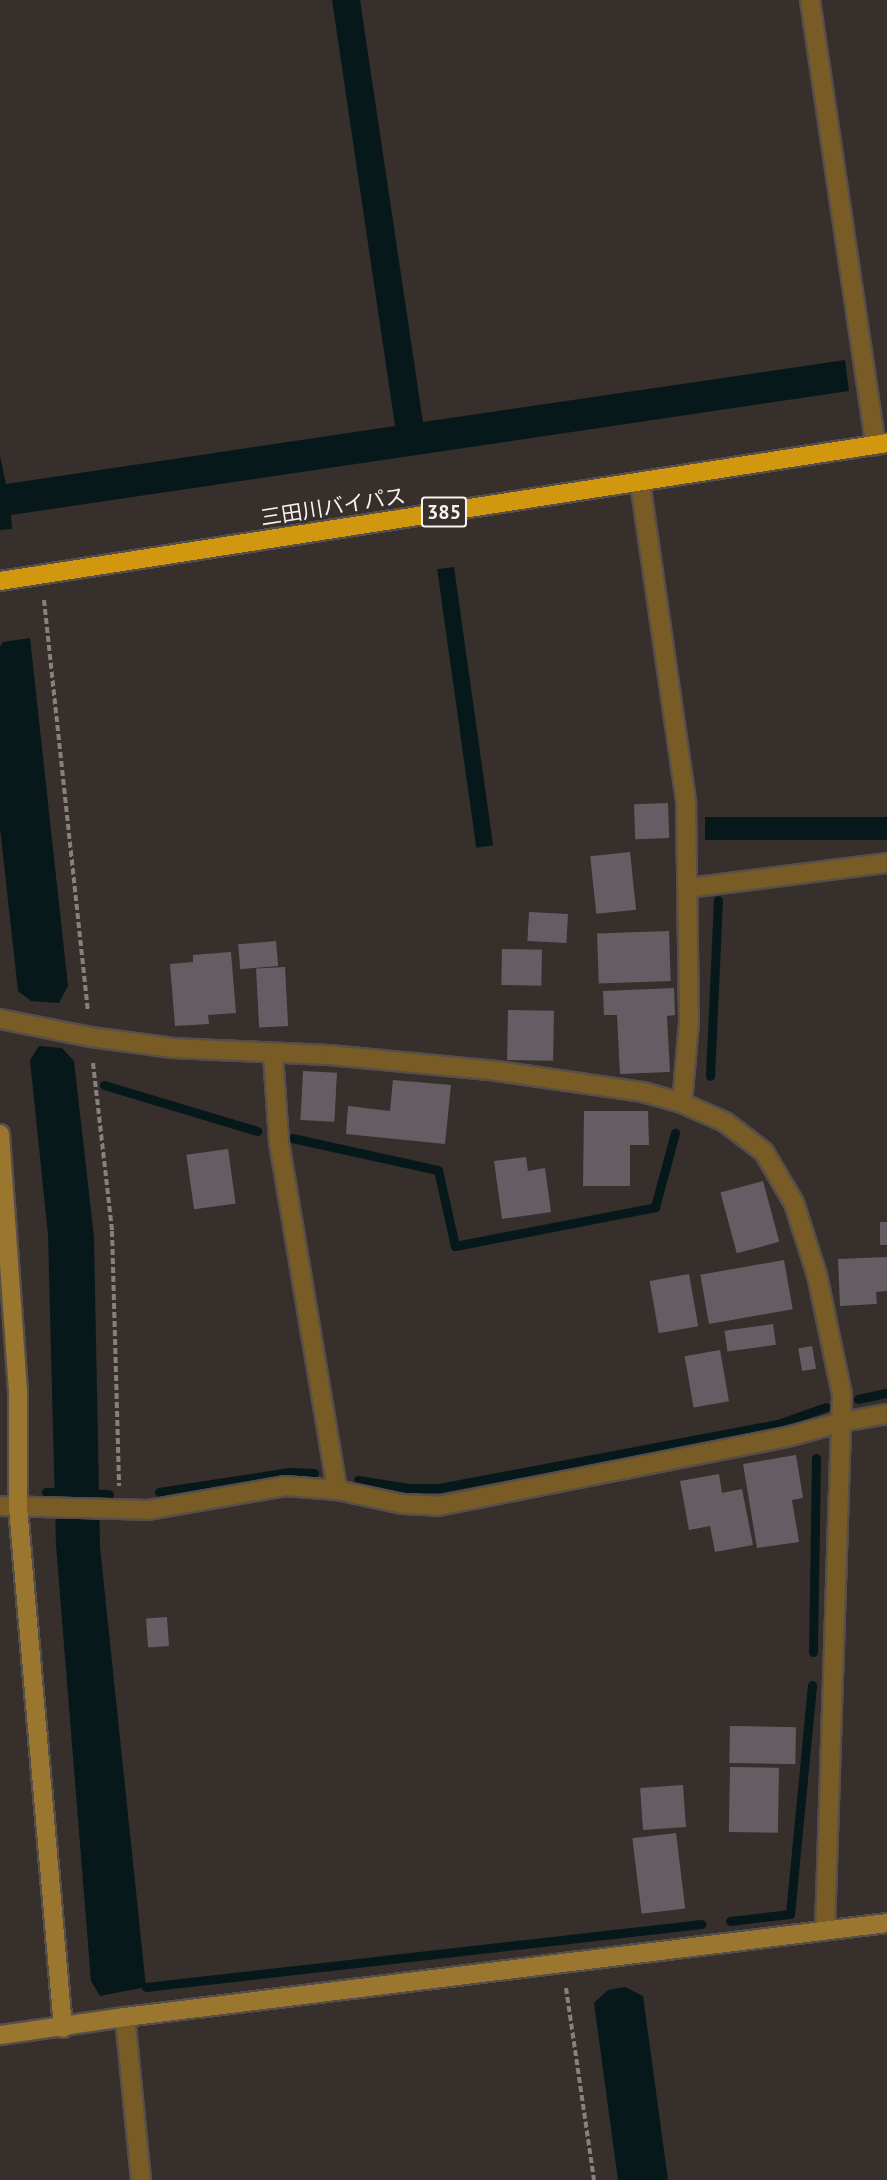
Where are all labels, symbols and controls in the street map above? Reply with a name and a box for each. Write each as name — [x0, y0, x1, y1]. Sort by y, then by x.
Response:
street label: 三田川バイパス — [258, 483, 408, 531]
road number: 385 — [420, 495, 468, 529]

